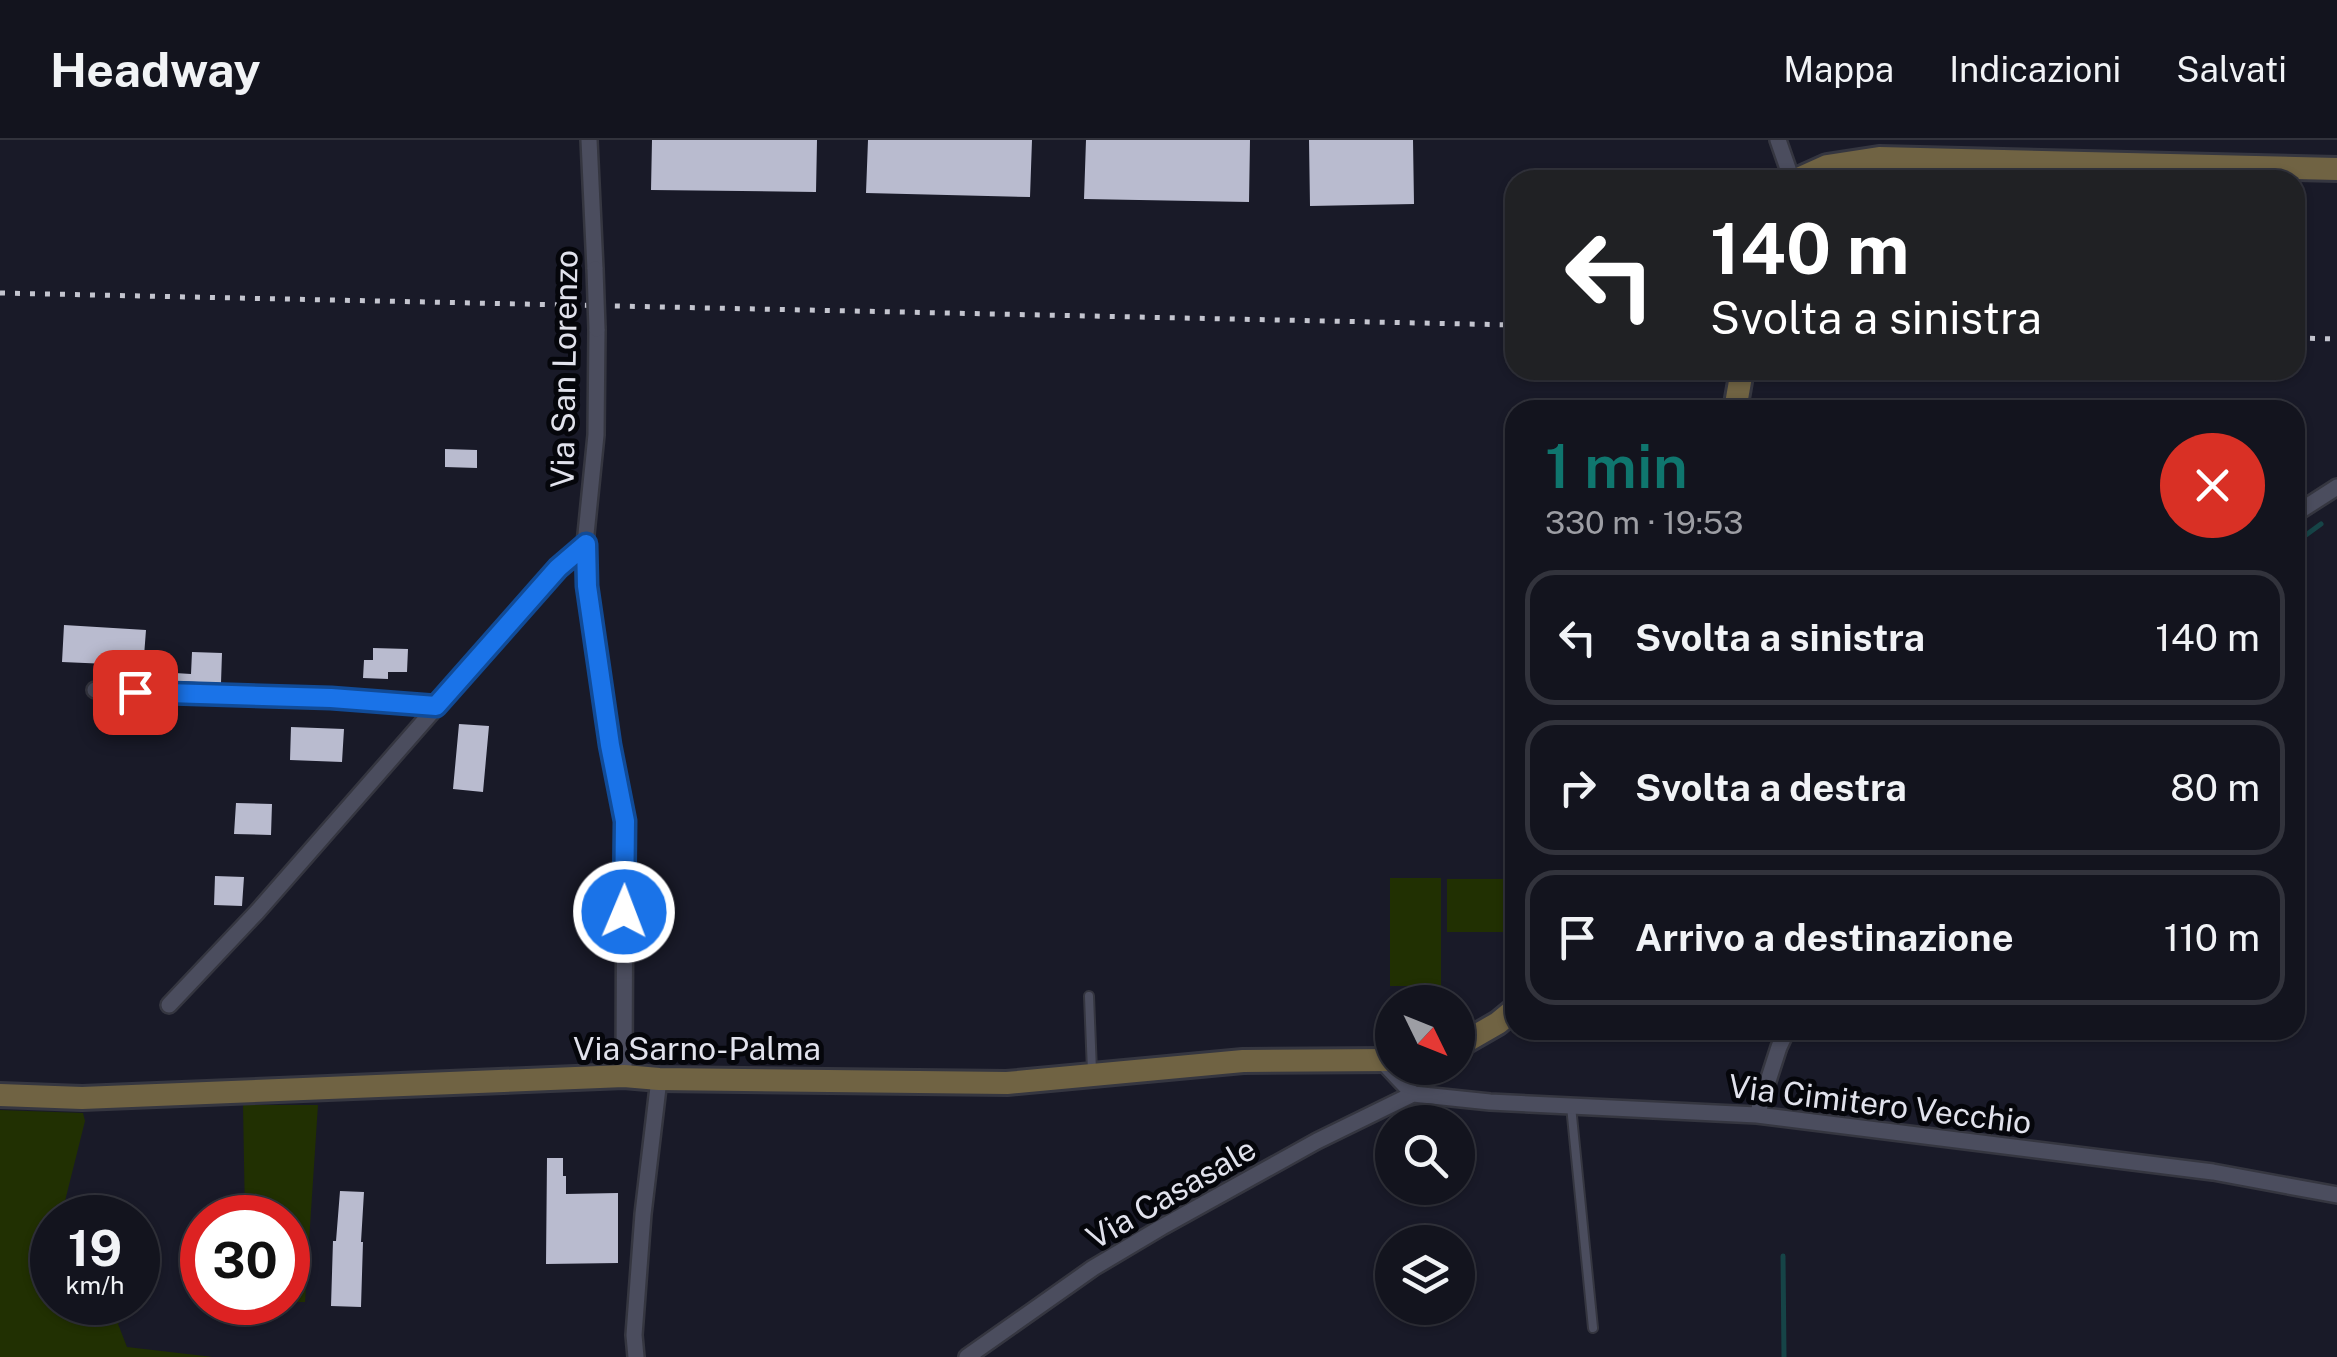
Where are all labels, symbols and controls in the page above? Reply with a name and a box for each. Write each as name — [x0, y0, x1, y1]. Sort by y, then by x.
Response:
text: Headway — [50, 41, 261, 98]
text: Mappa — [1783, 49, 1894, 90]
text: Indicazioni — [1949, 49, 2121, 90]
text: Salvati — [2176, 49, 2287, 90]
text: 140 m — [1710, 207, 1909, 290]
icon: left — [1545, 210, 1675, 340]
street label: Via San Lorenzo — [543, 250, 585, 488]
text: Svolta a sinistra — [1710, 291, 2042, 344]
text: 1 min — [1545, 431, 1688, 502]
button: close — [2160, 433, 2265, 538]
text: 330 m · 19:53 — [1545, 504, 1744, 541]
icon: left — [1550, 610, 1605, 665]
text: Svolta a sinistra — [1635, 615, 1925, 660]
text: 140 m — [2155, 615, 2260, 660]
pin — [93, 650, 178, 735]
icon: arrive — [108, 665, 163, 720]
icon: right — [1550, 760, 1605, 815]
text: Svolta a destra — [1635, 765, 1907, 810]
text: 80 m — [2170, 765, 2260, 810]
position arrow — [572, 860, 676, 964]
icon: arrive — [1550, 910, 1605, 965]
text: Arrivo a destinazione — [1635, 915, 2014, 960]
text: 110 m — [2164, 915, 2260, 960]
north arrow — [1375, 985, 1475, 1085]
map controls — [1375, 985, 1475, 1325]
street label: Via Sarno-Palma — [573, 1030, 821, 1067]
street label: Via Cimitero Vecchio — [1726, 1067, 2034, 1141]
button: search — [1375, 1105, 1475, 1205]
street label: Via Casasale — [1080, 1130, 1262, 1256]
speed limit sign: 30 — [180, 1195, 310, 1325]
text: 19 — [68, 1218, 122, 1277]
button: layers — [1375, 1225, 1475, 1325]
text: km/h — [66, 1270, 124, 1300]

